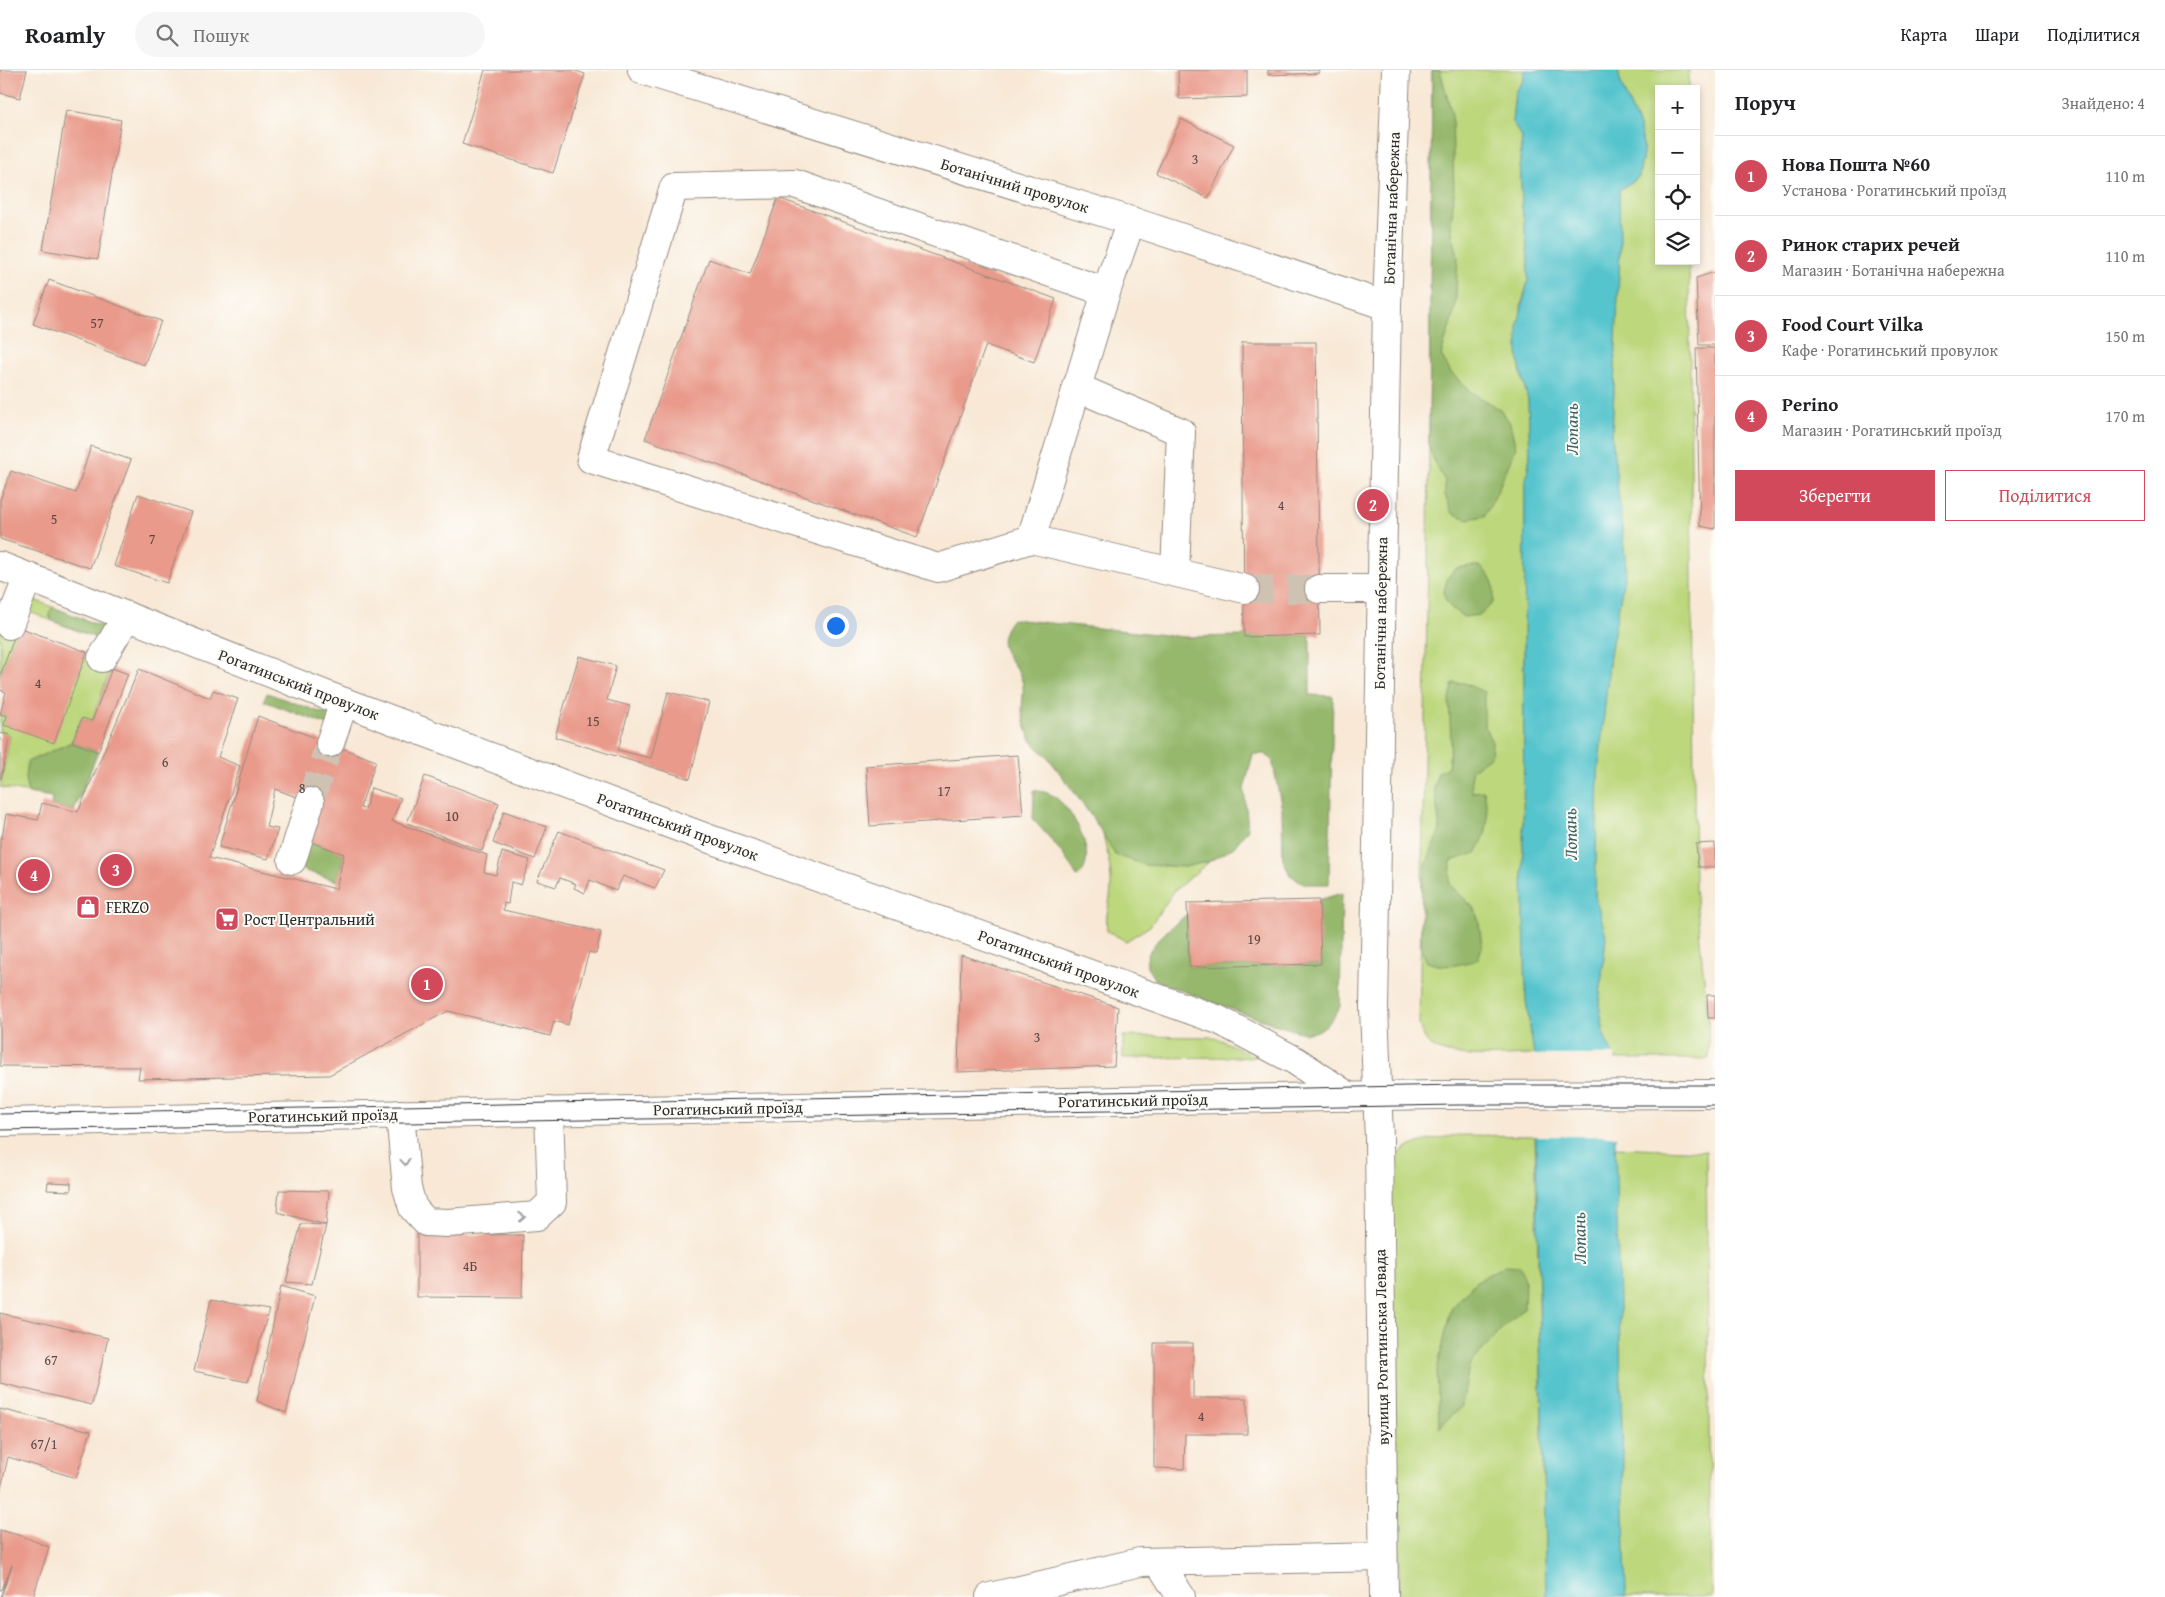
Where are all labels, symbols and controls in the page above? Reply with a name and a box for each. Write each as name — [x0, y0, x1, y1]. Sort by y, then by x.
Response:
search box — [135, 12, 485, 57]
text: Roamly — [25, 17, 105, 52]
icon: search — [153, 21, 181, 49]
text: Пошук — [193, 21, 249, 49]
text: Карта — [1901, 21, 1947, 48]
text: Шари — [1975, 21, 2019, 48]
text: Поділитися — [2047, 21, 2140, 48]
map controls — [1655, 85, 1700, 265]
button: + — [1655, 85, 1700, 130]
text: Поруч — [1735, 87, 1796, 118]
text: Знайдено: 4 — [2062, 91, 2145, 115]
button: − — [1655, 130, 1700, 175]
street label: Ботанічна набережна — [1376, 131, 1406, 285]
house number: 3 — [1192, 149, 1198, 169]
text: Нова Пошта №60 — [1782, 150, 1930, 178]
street label: Ботанічний провулок — [938, 151, 1093, 219]
text: 1 — [1747, 164, 1755, 188]
text: 110 m — [2105, 164, 2145, 188]
button: locate — [1655, 175, 1700, 220]
text: Установа · Рогатинський проїзд — [1782, 178, 2006, 202]
button: layers — [1655, 220, 1700, 265]
text: Ринок старих речей — [1782, 230, 1960, 258]
text: 2 — [1747, 244, 1755, 268]
text: 110 m — [2105, 244, 2145, 268]
text: Магазин · Ботанічна набережна — [1782, 258, 2005, 282]
text: Food Court Vilka — [1782, 310, 1923, 338]
house number: 57 — [90, 313, 104, 333]
text: 3 — [1747, 324, 1755, 348]
text: 150 m — [2105, 324, 2145, 348]
text: Кафе · Рогатинський провулок — [1782, 338, 1998, 362]
text: Perino — [1782, 390, 1838, 418]
water label: Лопань — [1558, 403, 1585, 455]
text: 4 — [1747, 404, 1755, 428]
text: 170 m — [2105, 404, 2145, 428]
text: Магазин · Рогатинський проїзд — [1782, 418, 2002, 442]
button: Зберегти — [1735, 470, 1935, 521]
button: Поділитися — [1945, 470, 2145, 521]
pin: 2 — [1357, 486, 1389, 524]
house number: 4 — [1278, 495, 1285, 515]
house number: 5 — [51, 509, 57, 529]
house number: 7 — [149, 529, 156, 549]
street label: Ботанічна набережна — [1367, 536, 1393, 690]
your location — [823, 613, 849, 639]
street label: Рогатинський провулок — [215, 642, 383, 726]
house number: 4 — [35, 673, 42, 693]
house number: 15 — [586, 711, 600, 731]
house number: 6 — [162, 752, 169, 772]
house number: 8 — [299, 778, 306, 798]
house number: 17 — [937, 781, 951, 801]
street label: Рогатинський провулок — [594, 786, 763, 867]
house number: 10 — [445, 806, 459, 826]
water label: Лопань — [1556, 808, 1584, 860]
pin: 3 — [100, 851, 132, 889]
pin: 4 — [18, 856, 50, 894]
shop icon: FERZO — [75, 894, 101, 920]
place label: FERZO — [106, 895, 150, 919]
supermarket icon: Рост Центральний — [214, 906, 240, 932]
place label: Рост Центральний — [244, 907, 375, 931]
street label: Рогатинський провулок — [975, 923, 1144, 1004]
house number: 19 — [1247, 929, 1261, 949]
pin: 1 — [411, 965, 443, 1003]
house number: 3 — [1034, 1027, 1040, 1047]
street label: Рогатинський проїзд — [1058, 1087, 1208, 1113]
street label: Рогатинський проїзд — [653, 1095, 803, 1121]
street label: Рогатинський проїзд — [248, 1102, 398, 1128]
one-way arrow — [399, 1158, 410, 1166]
one-way arrow — [519, 1212, 527, 1223]
water label: Лопань — [1565, 1212, 1593, 1264]
street label: вулиця Рогатинська Левада — [1367, 1248, 1395, 1445]
house number: 4Б — [463, 1256, 477, 1276]
house number: 67 — [44, 1350, 58, 1370]
house number: 4 — [1198, 1406, 1205, 1426]
house number: 67/1 — [31, 1434, 57, 1454]

